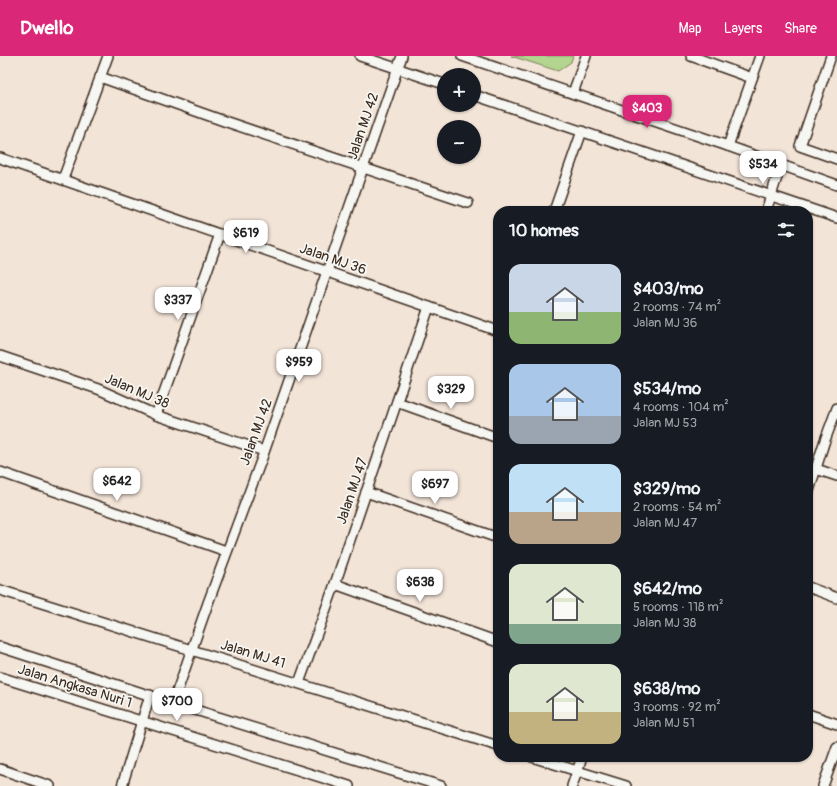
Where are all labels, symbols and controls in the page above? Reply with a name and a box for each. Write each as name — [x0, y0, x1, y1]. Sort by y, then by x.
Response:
text: Dwello — [20, 16, 73, 40]
text: Map — [679, 20, 702, 37]
text: Layers — [724, 20, 762, 37]
text: Share — [784, 20, 817, 37]
map controls — [437, 68, 481, 164]
button: + — [437, 68, 481, 112]
street label: Jalan MJ 42 — [344, 90, 382, 162]
pin: $403 — [623, 95, 671, 129]
text: $403 — [632, 100, 662, 116]
button: − — [437, 120, 481, 164]
pin: $534 — [739, 151, 787, 185]
text: $534 — [749, 156, 777, 172]
icon: filters — [775, 219, 797, 241]
pin: $619 — [222, 220, 270, 254]
text: 10 homes — [509, 220, 579, 241]
text: $619 — [233, 225, 259, 241]
street label: Jalan MJ 36 — [297, 240, 369, 278]
text: $403/mo — [633, 278, 704, 299]
icon: home — [541, 280, 589, 328]
pin: $337 — [154, 287, 202, 321]
text: $337 — [164, 292, 192, 308]
text: 2 rooms · 74 m² — [633, 299, 721, 315]
text: Jalan MJ 36 — [633, 315, 697, 331]
pin: $959 — [275, 349, 323, 383]
text: $959 — [285, 354, 313, 370]
street label: Jalan MJ 38 — [102, 370, 172, 412]
pin: $329 — [427, 376, 475, 410]
text: $534/mo — [633, 378, 701, 399]
icon: home — [541, 380, 589, 428]
text: $329 — [437, 381, 465, 397]
street label: Jalan MJ 42 — [236, 396, 276, 468]
text: 4 rooms · 104 m² — [633, 399, 729, 415]
text: Jalan MJ 53 — [633, 415, 697, 431]
street label: Jalan MJ 47 — [333, 455, 371, 526]
pin: $642 — [93, 468, 141, 502]
pin: $697 — [411, 471, 459, 505]
text: $642 — [102, 473, 132, 489]
text: $697 — [421, 476, 449, 492]
text: $329/mo — [633, 478, 700, 499]
icon: home — [541, 480, 589, 528]
text: 2 rooms · 54 m² — [633, 499, 721, 515]
text: Jalan MJ 47 — [633, 515, 697, 531]
pin: $638 — [396, 569, 444, 603]
text: $638 — [406, 574, 434, 590]
text: $642/mo — [633, 578, 702, 599]
icon: home — [541, 580, 589, 628]
text: 5 rooms · 118 m² — [633, 599, 723, 615]
text: Jalan MJ 38 — [633, 615, 696, 631]
street label: Jalan MJ 41 — [218, 636, 288, 672]
street label: Jalan Angkasa Nuri 1 — [16, 661, 134, 711]
text: $638/mo — [633, 678, 701, 699]
icon: home — [541, 680, 589, 728]
pin: $700 — [153, 688, 201, 722]
text: $700 — [161, 693, 193, 709]
text: 3 rooms · 92 m² — [633, 699, 721, 715]
text: Jalan MJ 51 — [633, 715, 695, 731]

